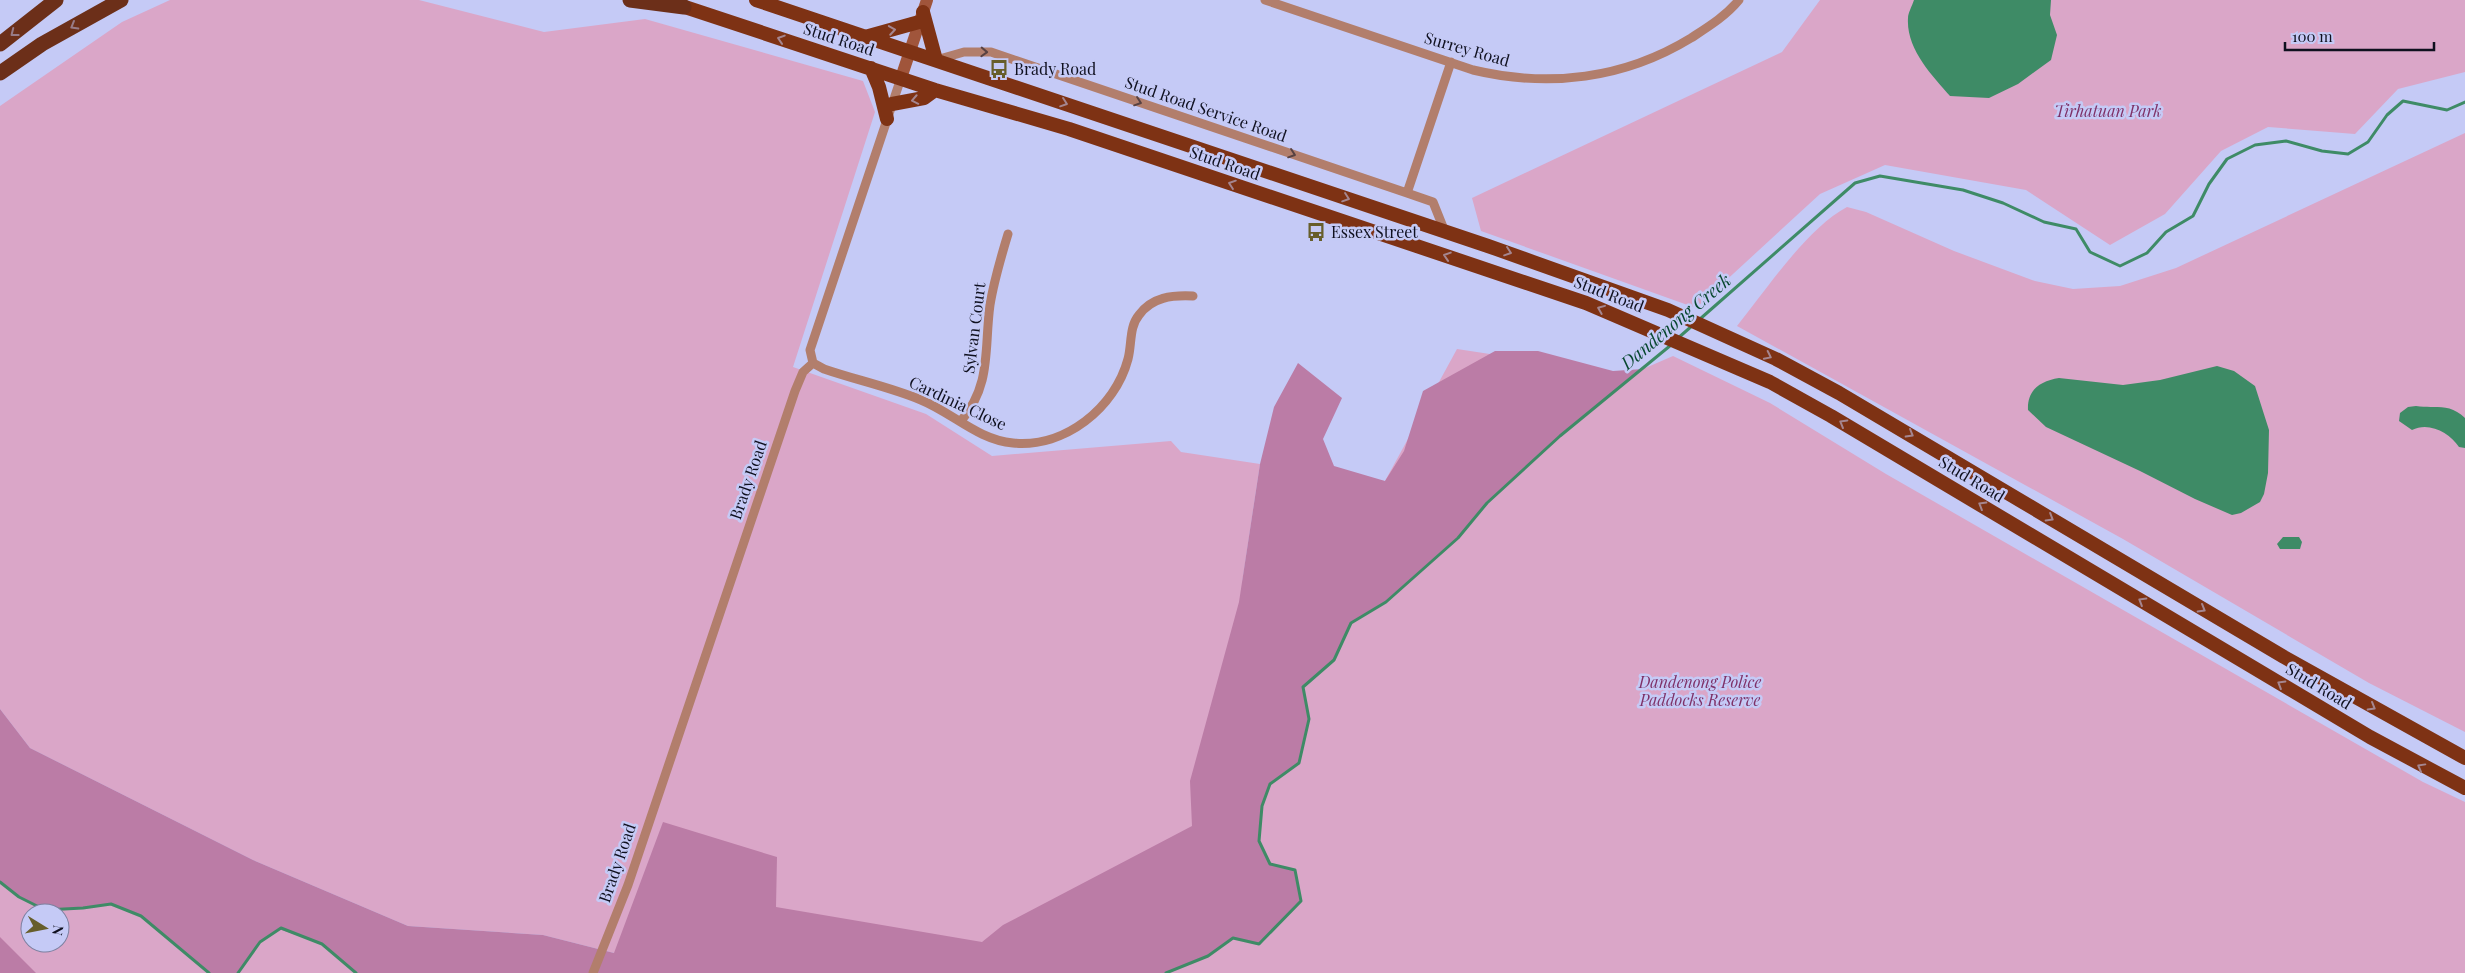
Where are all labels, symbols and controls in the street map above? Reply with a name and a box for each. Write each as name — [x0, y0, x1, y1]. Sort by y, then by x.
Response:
street label: Stud Road — [801, 17, 877, 60]
one-way arrow — [70, 20, 79, 30]
scale bar — [2285, 20, 2434, 52]
one-way arrow — [888, 25, 897, 35]
street label: Surrey Road — [1422, 26, 1512, 71]
text: 100 m — [2292, 26, 2333, 46]
one-way arrow — [11, 27, 20, 35]
one-way arrow — [777, 34, 785, 44]
one-way arrow — [980, 47, 988, 58]
bus stop icon: Brady Road — [988, 58, 1010, 80]
place label: Brady Road — [1014, 58, 1096, 79]
street label: Stud Road Service Road — [1122, 71, 1290, 146]
one-way arrow — [910, 94, 919, 105]
one-way arrow — [1133, 96, 1142, 106]
one-way arrow — [1059, 97, 1067, 107]
park label: Tirhatuan Park — [2054, 100, 2162, 121]
street label: Stud Road — [1187, 141, 1263, 184]
one-way arrow — [1287, 148, 1296, 158]
one-way arrow — [1229, 179, 1237, 189]
one-way arrow — [1341, 193, 1349, 203]
bus stop icon: Essex Street — [1305, 221, 1327, 243]
place label: Essex Street — [1331, 221, 1418, 242]
one-way arrow — [1503, 247, 1511, 257]
one-way arrow — [1443, 252, 1452, 262]
water label: Dandenong Creek — [1614, 268, 1735, 375]
street label: Stud Road — [1571, 271, 1647, 316]
street label: Sylvan Court — [957, 281, 990, 375]
one-way arrow — [1597, 305, 1606, 315]
one-way arrow — [1763, 349, 1772, 360]
street label: Cardinia Close — [906, 371, 1010, 434]
one-way arrow — [1840, 419, 1849, 429]
one-way arrow — [1904, 428, 1913, 438]
street label: Brady Road — [724, 438, 771, 522]
street label: Stud Road — [1935, 451, 2009, 506]
one-way arrow — [1979, 502, 1988, 512]
one-way arrow — [2044, 511, 2053, 521]
one-way arrow — [2138, 597, 2147, 607]
one-way arrow — [2197, 602, 2206, 612]
street label: Stud Road — [2282, 658, 2356, 713]
park label: Dandenong Police Paddocks Reserve — [1638, 671, 1761, 710]
one-way arrow — [2278, 680, 2287, 690]
one-way arrow — [2367, 701, 2376, 711]
one-way arrow — [2418, 763, 2427, 773]
street label: Brady Road — [593, 821, 640, 905]
north arrow — [20, 903, 70, 953]
text: N — [48, 924, 69, 937]

